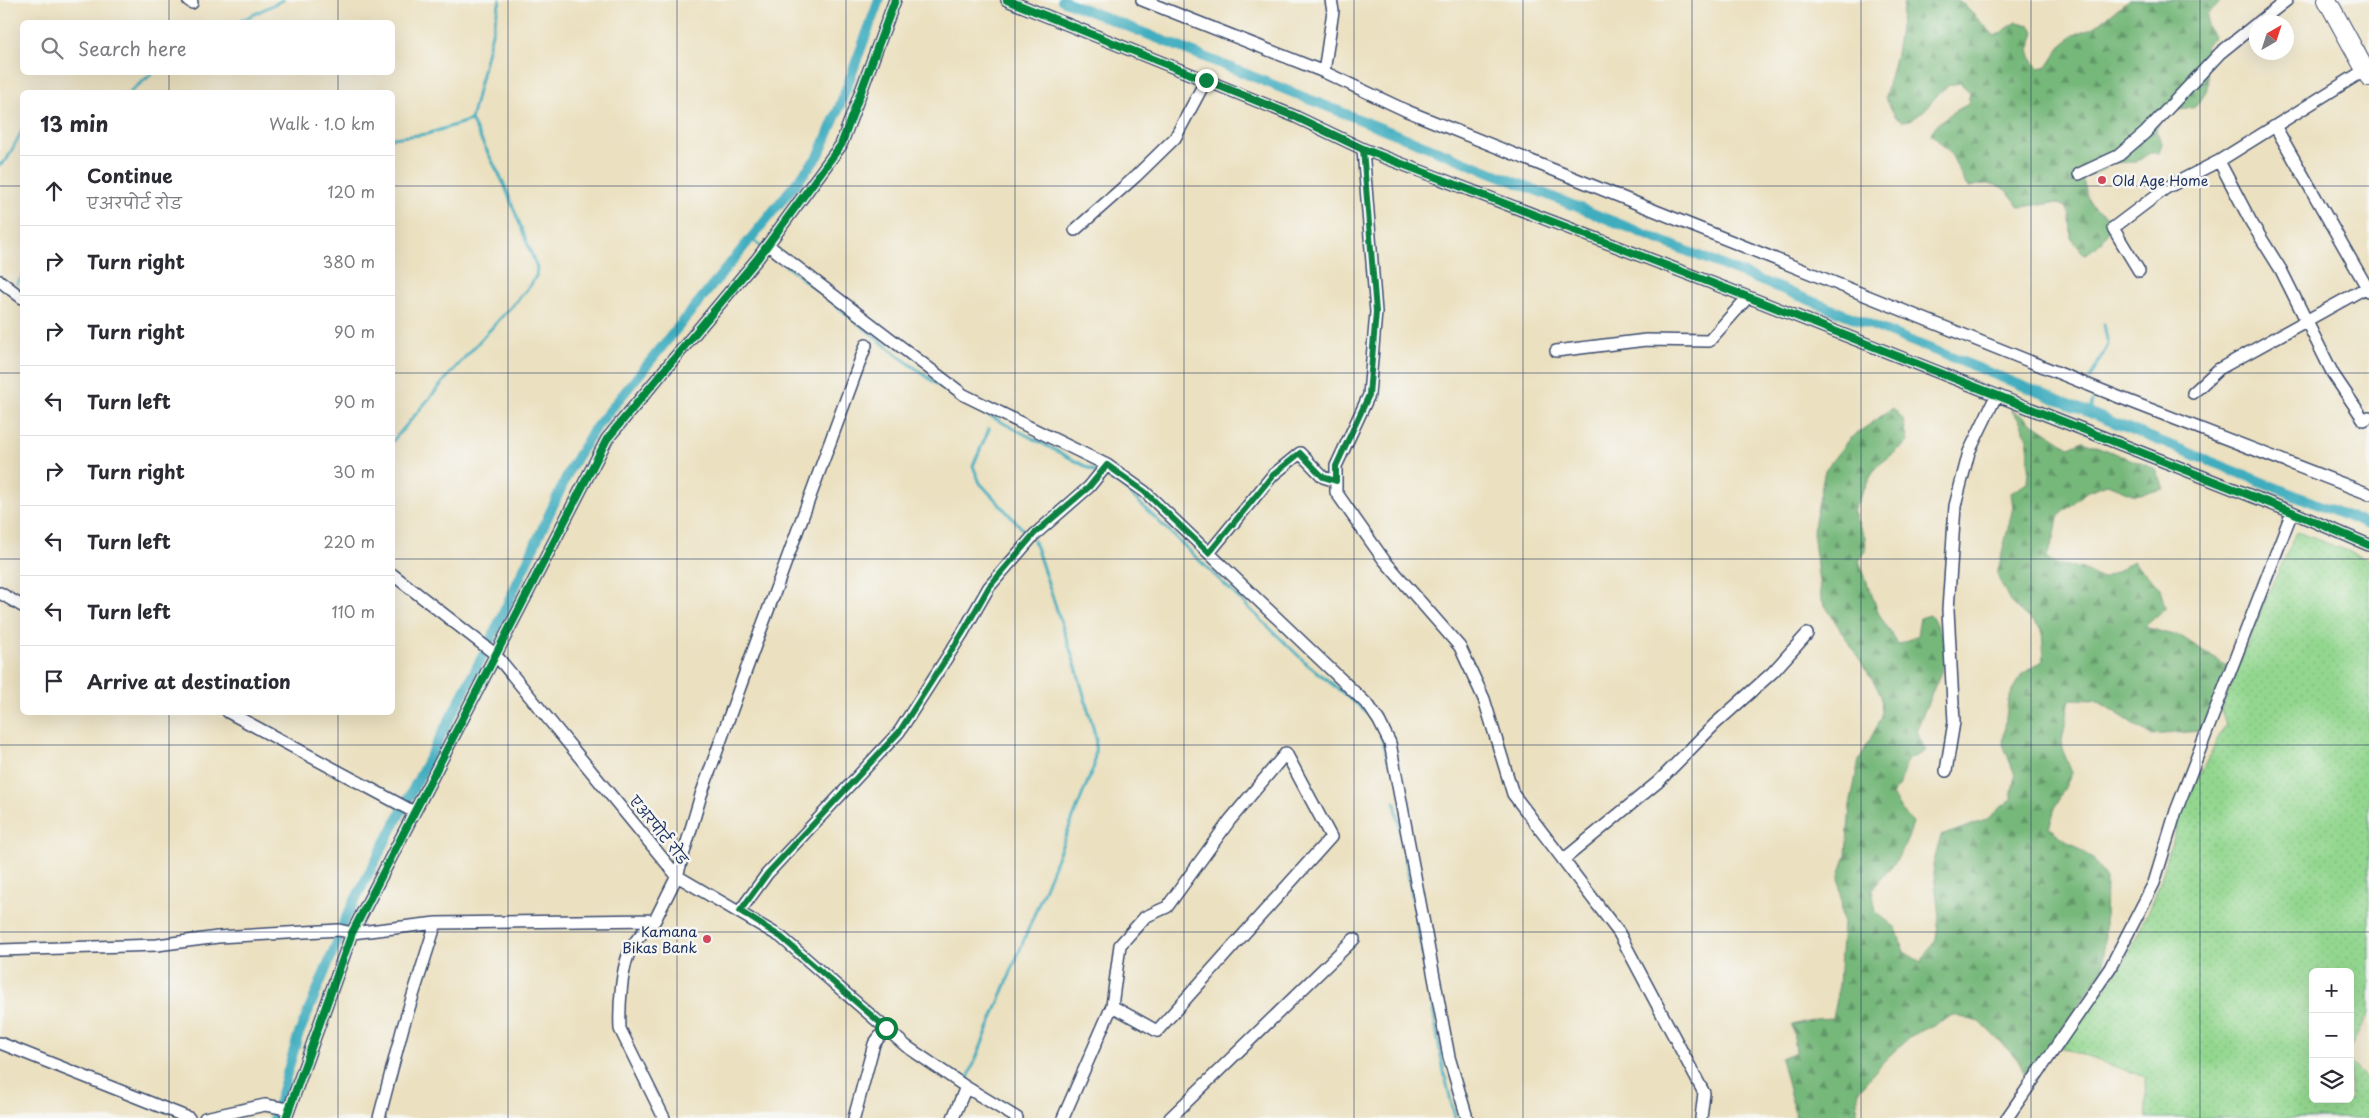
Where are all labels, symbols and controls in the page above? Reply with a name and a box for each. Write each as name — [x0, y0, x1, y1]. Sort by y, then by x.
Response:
north arrow — [2249, 15, 2294, 60]
search box — [20, 20, 395, 75]
icon: search — [38, 34, 66, 62]
text: Search here — [78, 34, 187, 62]
route end — [1195, 69, 1218, 92]
text: 13 min — [40, 107, 108, 139]
text: Walk · 1.0 km — [269, 111, 375, 135]
text: Continue — [87, 161, 173, 189]
place label: Old Age Home — [2112, 170, 2209, 191]
marker: Old Age Home — [2096, 174, 2108, 186]
icon: ahead — [40, 177, 68, 205]
text: 120 m — [328, 179, 375, 203]
text: एअरपोर्ट रोड — [87, 190, 182, 214]
icon: right — [40, 247, 68, 275]
text: Turn right — [87, 247, 185, 275]
text: 380 m — [323, 249, 375, 273]
icon: right — [40, 317, 68, 345]
text: Turn right — [87, 317, 185, 345]
text: 90 m — [334, 319, 375, 343]
icon: left — [40, 387, 68, 415]
text: Turn left — [87, 387, 171, 415]
text: 90 m — [334, 389, 375, 413]
icon: right — [40, 457, 68, 485]
text: Turn right — [87, 457, 185, 485]
text: 30 m — [333, 459, 375, 483]
icon: left — [40, 527, 68, 555]
text: Turn left — [87, 527, 171, 555]
text: 220 m — [324, 529, 375, 553]
icon: left — [40, 597, 68, 625]
text: Turn left — [87, 597, 171, 625]
text: 110 m — [332, 599, 375, 623]
icon: arrive — [40, 667, 68, 695]
text: Arrive at destination — [87, 667, 291, 695]
street label: एअरपोर्ट रोड — [624, 790, 694, 869]
place label: Kamana Bikas Bank — [622, 921, 697, 958]
marker: Kamana Bikas Bank — [701, 933, 713, 945]
map controls — [2309, 968, 2354, 1103]
button: + — [2309, 968, 2354, 1013]
button: − — [2309, 1013, 2354, 1058]
route start — [875, 1017, 898, 1040]
button: layers — [2309, 1058, 2354, 1103]

